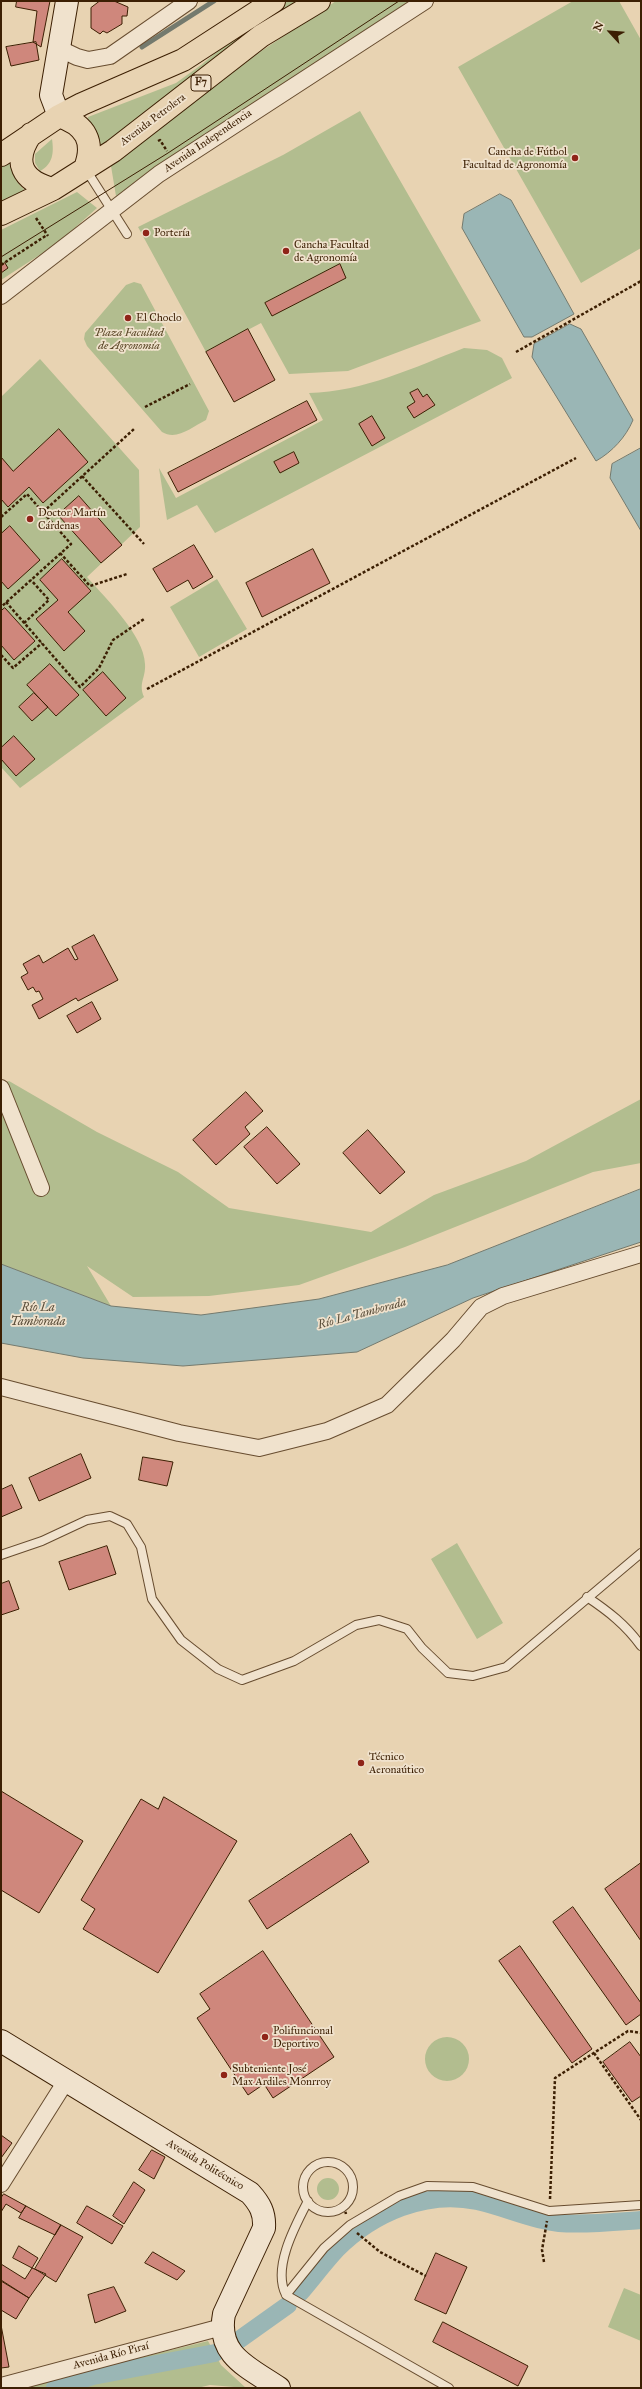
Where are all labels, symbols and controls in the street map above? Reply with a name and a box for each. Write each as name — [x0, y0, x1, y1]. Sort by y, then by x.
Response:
north arrow — [590, 12, 630, 52]
text: N — [591, 19, 607, 34]
road number: F7 — [191, 75, 211, 91]
street label: Avenida Petrolera — [118, 91, 188, 149]
street label: Avenida Independencia — [161, 107, 255, 175]
place label: Cancha de Fútbol Facultad de Agronomía — [462, 145, 567, 171]
marker: Cancha de Fútbol Facultad de Agronomía — [570, 153, 580, 163]
place label: Portería — [154, 226, 190, 240]
marker: Portería — [141, 228, 151, 238]
place label: Cancha Facultad de Agronomía — [294, 238, 369, 264]
marker: Cancha Facultad de Agronomía — [281, 246, 291, 256]
place label: El Choclo — [136, 311, 182, 325]
marker: El Choclo — [123, 313, 133, 323]
park label: Plaza Facultad de Agronomía — [94, 326, 164, 352]
place label: Doctor Martín Cárdenas — [38, 506, 106, 532]
marker: Doctor Martín Cárdenas — [25, 514, 35, 524]
water label: Río La Tamborada — [316, 1295, 408, 1333]
water label: Río La Tamborada — [10, 1301, 66, 1329]
place label: Técnico Aeronaútico — [369, 1750, 424, 1776]
marker: Técnico Aeronaútico — [356, 1758, 366, 1768]
place label: Polifuncional Deportivo — [273, 2024, 333, 2050]
marker: Polifuncional Deportivo — [260, 2032, 270, 2042]
place label: Subteniente José Max Ardiles Monrroy — [232, 2062, 331, 2088]
marker: Subteniente José Max Ardiles Monrroy — [219, 2070, 229, 2080]
street label: Avenida Politécnico — [164, 2137, 246, 2193]
street label: Avenida Río Piraí — [72, 2340, 150, 2372]

